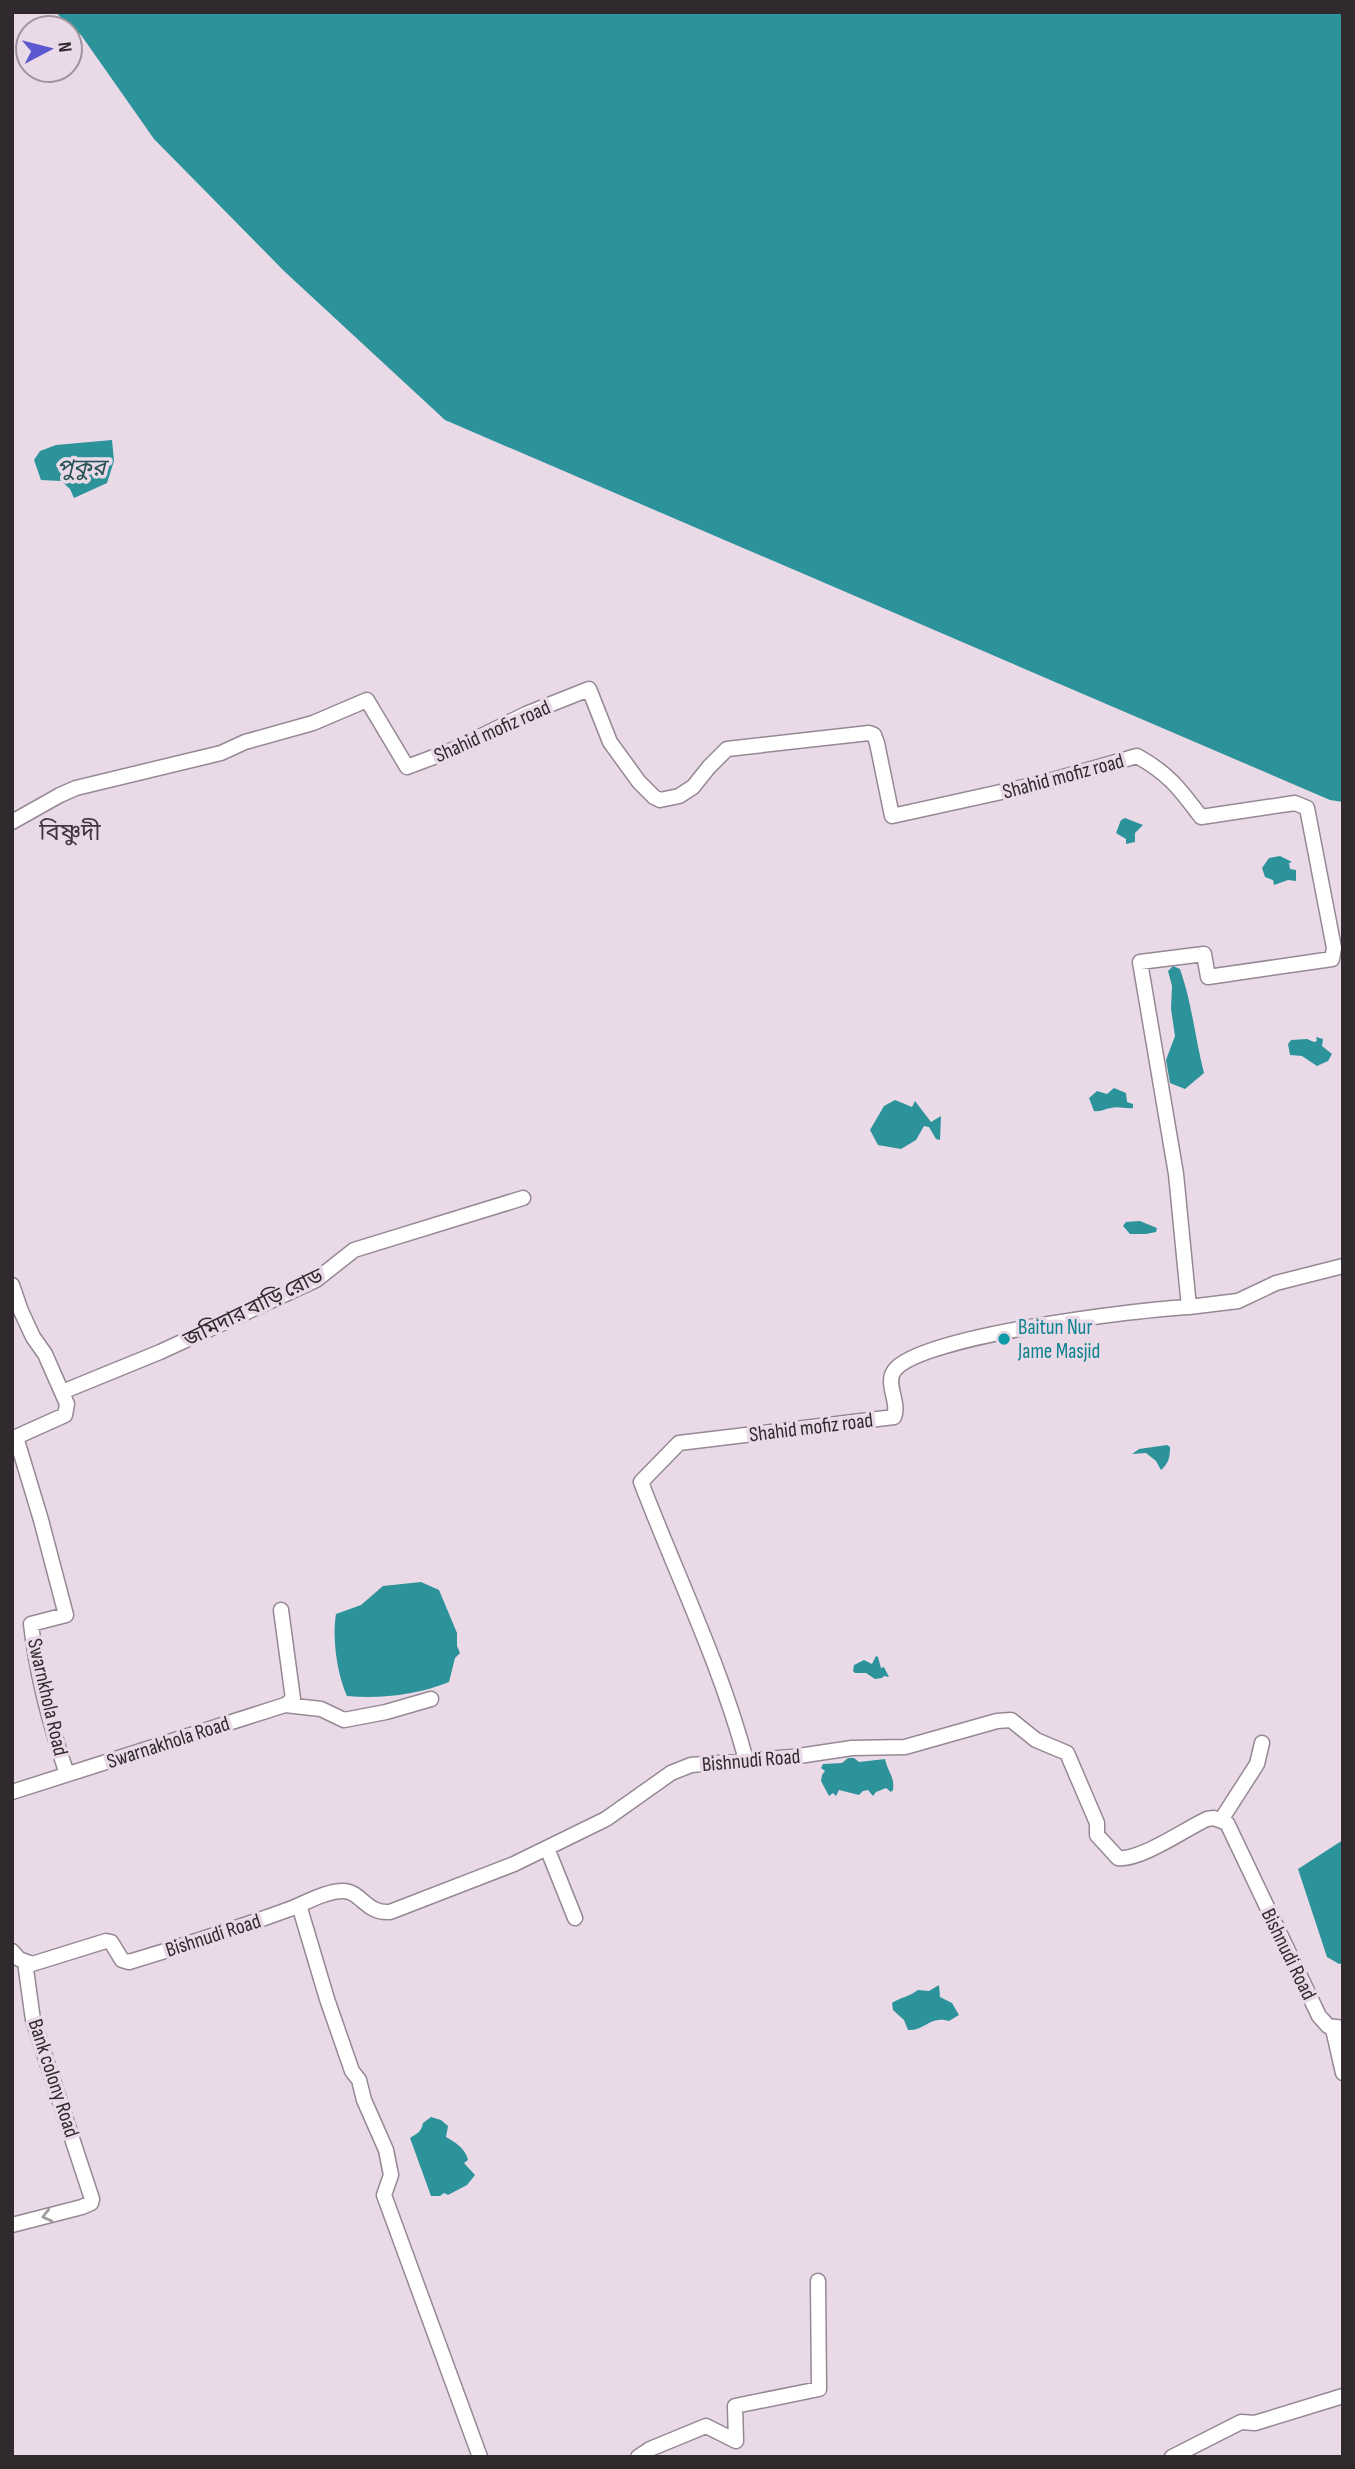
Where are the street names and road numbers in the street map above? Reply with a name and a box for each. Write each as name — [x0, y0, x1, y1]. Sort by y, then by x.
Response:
street label: Shahid mofiz road — [430, 695, 554, 768]
street label: Shahid mofiz road — [1000, 748, 1126, 805]
street label: জমিদার বাড়ি রোড — [178, 1262, 328, 1352]
street label: Shahid mofiz road — [748, 1408, 874, 1447]
street label: Swarnkhola Road — [22, 1636, 73, 1758]
street label: Swarnakhola Road — [104, 1711, 233, 1774]
street label: Bishnudi Road — [701, 1744, 801, 1777]
street label: Bishnudi Road — [1256, 1904, 1321, 2004]
street label: Bishnudi Road — [162, 1908, 264, 1963]
street label: Bank colony Road — [23, 2016, 84, 2140]

